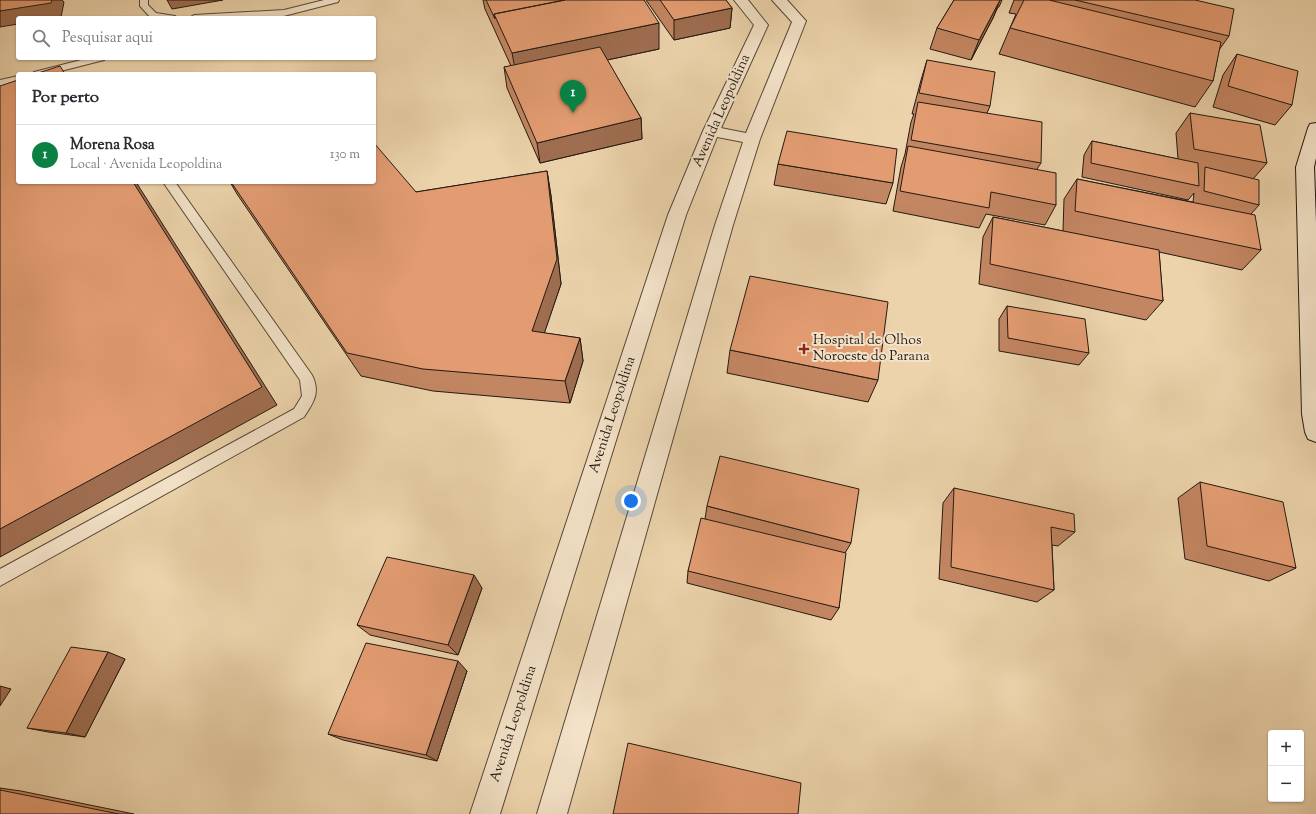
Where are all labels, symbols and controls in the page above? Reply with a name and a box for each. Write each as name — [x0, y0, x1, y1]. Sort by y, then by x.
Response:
search box — [16, 16, 376, 60]
icon: search — [30, 27, 52, 49]
text: Pesquisar aqui — [62, 28, 153, 49]
street label: Avenida Leopoldina — [688, 51, 756, 171]
pin: 1 — [560, 80, 586, 113]
text: Por perto — [32, 86, 99, 110]
text: Morena Rosa — [70, 135, 155, 156]
text: 1 — [43, 146, 47, 164]
text: 130 m — [330, 146, 360, 164]
text: Local · Avenida Leopoldina — [70, 156, 222, 174]
place label: Hospital de Olhos Noroeste do Parana — [813, 331, 930, 367]
marker: Hospital de Olhos Noroeste do Parana — [798, 343, 810, 355]
street label: Avenida Leopoldina — [585, 353, 641, 476]
your location — [621, 491, 641, 511]
street label: Avenida Leopoldina — [486, 662, 542, 785]
map controls — [1268, 730, 1304, 802]
button: + — [1268, 730, 1304, 766]
button: − — [1268, 766, 1304, 802]

